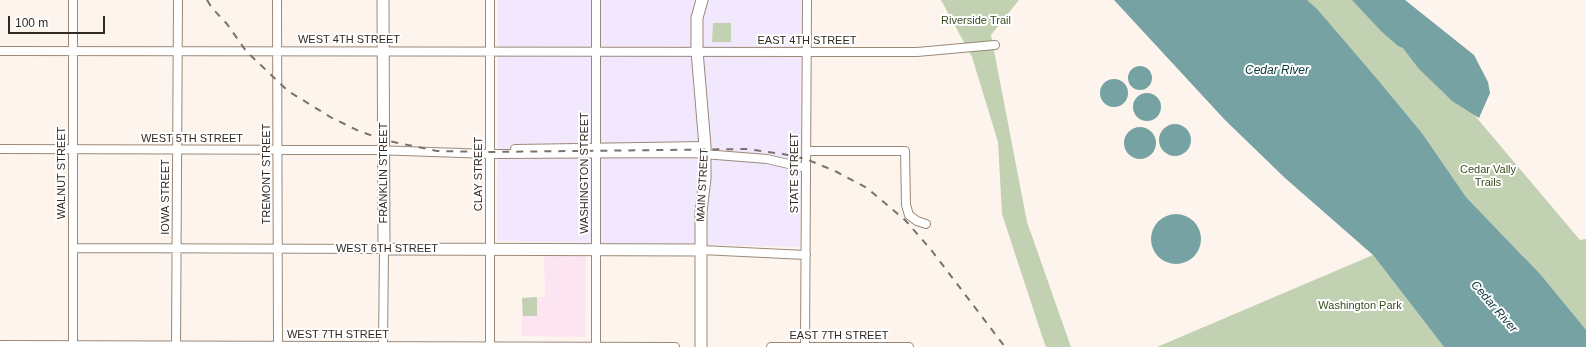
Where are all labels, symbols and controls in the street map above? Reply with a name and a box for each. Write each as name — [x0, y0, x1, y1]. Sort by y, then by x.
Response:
scale bar — [10, 8, 107, 34]
park label: Riverside Trail — [941, 14, 1011, 28]
text: 100 m — [15, 16, 48, 30]
street label: WEST 4TH STREET — [298, 33, 400, 47]
street label: EAST 4TH STREET — [757, 34, 857, 48]
water label: Cedar River — [1245, 64, 1309, 78]
street label: WASHINGTON STREET — [578, 112, 592, 234]
street label: FRANKLIN STREET — [377, 123, 391, 223]
street label: TREMONT STREET — [260, 124, 274, 224]
street label: WALNUT STREET — [55, 127, 69, 219]
street label: WEST 5TH STREET — [141, 132, 243, 146]
street label: STATE STREET — [788, 133, 802, 213]
street label: CLAY STREET — [472, 137, 486, 211]
street label: MAIN STREET — [694, 148, 712, 222]
street label: IOWA STREET — [159, 159, 173, 235]
park label: Cedar Vally Trails — [1460, 163, 1516, 189]
street label: WEST 6TH STREET — [336, 242, 438, 256]
water label: Cedar River — [1468, 278, 1520, 336]
park label: Washington Park — [1318, 299, 1402, 313]
street label: WEST 7TH STREET — [287, 328, 389, 342]
street label: EAST 7TH STREET — [789, 329, 889, 343]

